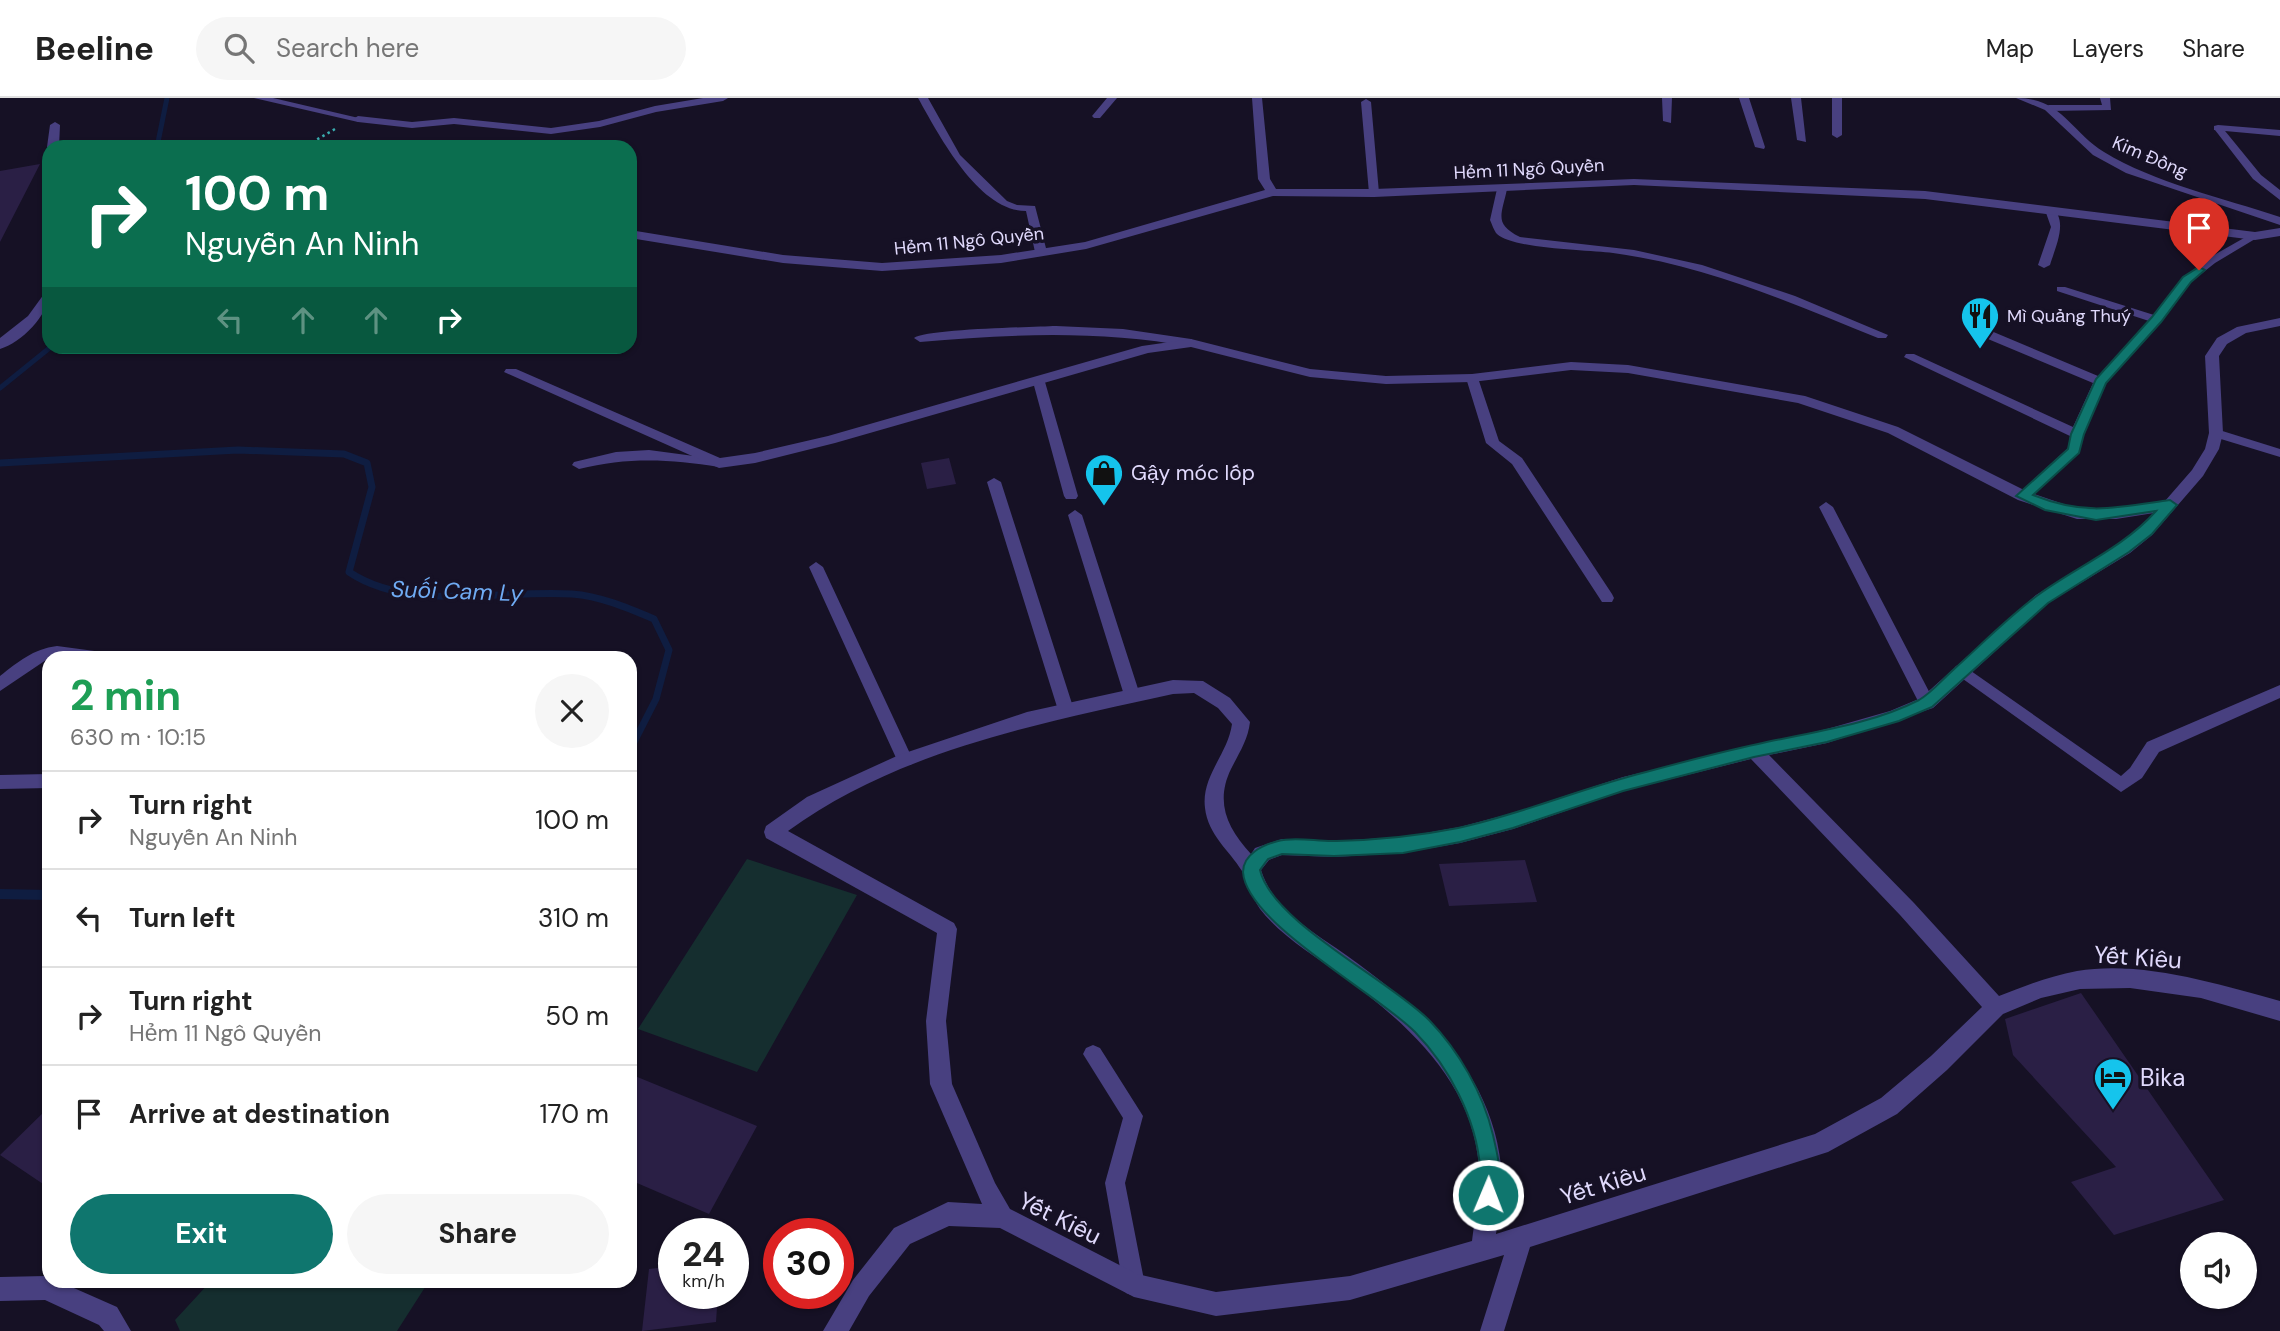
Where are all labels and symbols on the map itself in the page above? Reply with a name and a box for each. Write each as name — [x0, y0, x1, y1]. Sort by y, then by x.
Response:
street label: Kim Đồng — [2109, 130, 2191, 184]
street label: Hẻm 11 Ngô Quyền — [1453, 153, 1605, 185]
pin — [2169, 198, 2229, 270]
street label: Hẻm 11 Ngô Quyền — [893, 221, 1045, 261]
restaurant icon: Mì Quảng Thuý — [1959, 295, 2001, 350]
place label: Mì Quảng Thuý — [2007, 304, 2131, 328]
shop icon: Gậy móc lốp — [1083, 452, 1125, 507]
place label: Gậy móc lốp — [1131, 459, 1255, 487]
water label: Suối Cam Ly — [390, 574, 525, 608]
street label: Yết Kiêu — [2093, 938, 2183, 976]
hotel icon: Bika — [2092, 1056, 2134, 1111]
place label: Bika — [2140, 1062, 2185, 1093]
street label: Yết Kiêu — [1556, 1156, 1650, 1212]
position arrow — [1451, 1158, 1525, 1232]
street label: Yết Kiêu — [1014, 1185, 1106, 1251]
speed limit sign: 30 — [763, 1218, 854, 1309]

